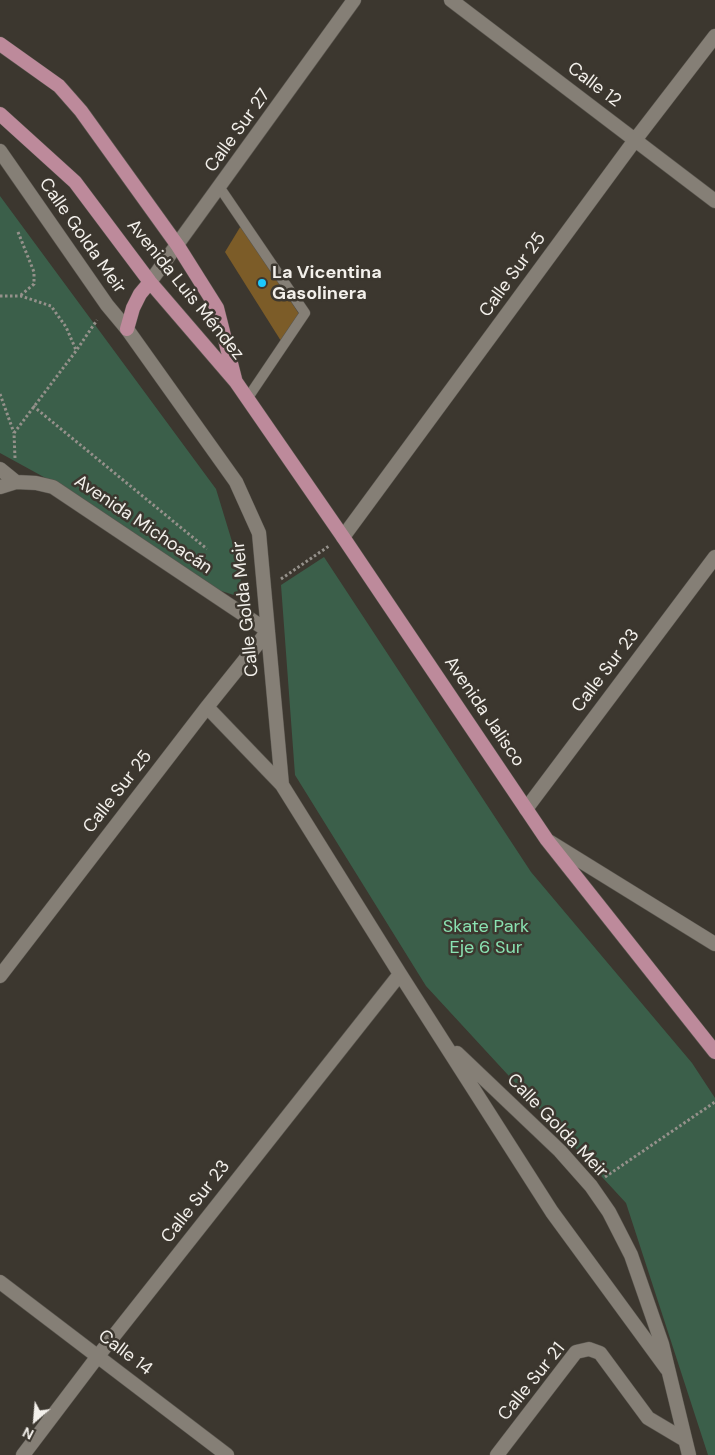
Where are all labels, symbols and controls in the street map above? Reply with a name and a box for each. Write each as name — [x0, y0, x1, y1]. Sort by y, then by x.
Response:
street label: Calle 12 — [563, 58, 625, 112]
street label: Calle Sur 27 — [201, 85, 275, 177]
street label: Calle Golda Meir — [34, 174, 130, 298]
street label: Avenida Luis Méndez — [122, 216, 248, 364]
street label: Calle Sur 25 — [475, 228, 551, 322]
place label: La Vicentina Gasolinera — [272, 262, 382, 304]
marker: La Vicentina Gasolinera — [256, 277, 268, 289]
street label: Avenida Michoacán — [70, 471, 216, 579]
street label: Calle Golda Meir — [228, 540, 264, 678]
street label: Calle Sur 23 — [568, 625, 644, 717]
street label: Avenida Jalisco — [439, 653, 529, 771]
street label: Calle Sur 25 — [79, 746, 157, 838]
park label: Skate Park Eje 6 Sur — [443, 916, 529, 959]
street label: Calle Golda Meir — [502, 1069, 612, 1183]
street label: Calle Sur 23 — [157, 1156, 235, 1248]
street label: Calle 14 — [94, 1326, 156, 1380]
street label: Calle Sur 21 — [494, 1339, 570, 1425]
north arrow — [10, 1395, 60, 1445]
text: N — [20, 1423, 37, 1444]

